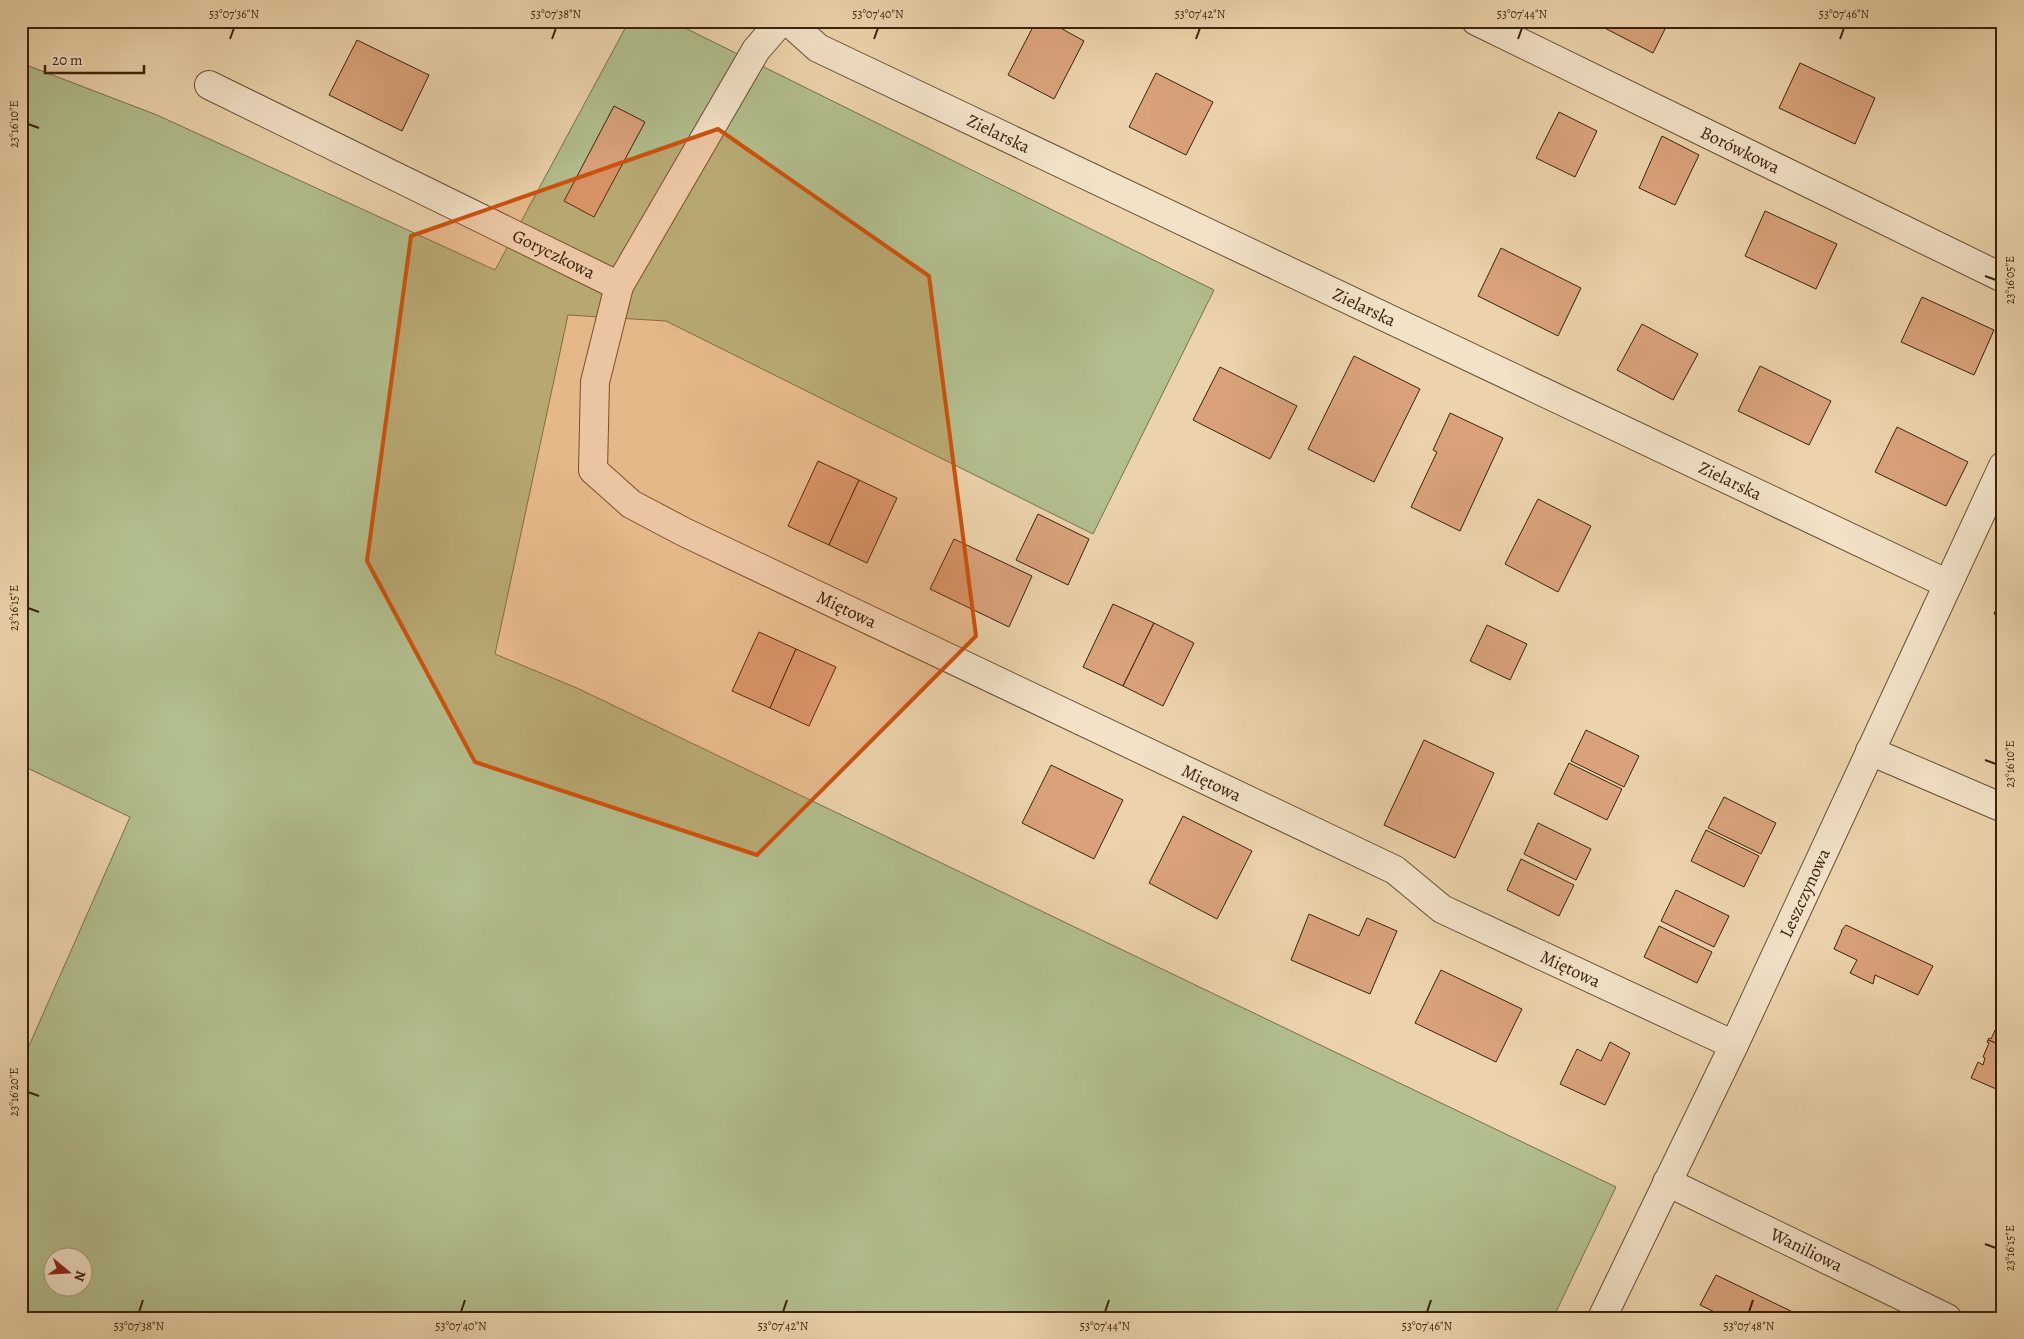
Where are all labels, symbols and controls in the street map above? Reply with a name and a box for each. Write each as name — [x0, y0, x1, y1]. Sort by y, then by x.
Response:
text: 53°07'36"N — [209, 6, 259, 22]
text: 53°07'38"N — [531, 6, 582, 22]
text: 53°07'40"N — [852, 6, 904, 22]
text: 53°07'42"N — [1175, 6, 1226, 22]
text: 53°07'44"N — [1497, 6, 1548, 22]
text: 53°07'46"N — [1819, 6, 1870, 22]
scale bar — [45, 42, 144, 74]
text: 20 m — [52, 50, 83, 70]
text: 23°16'10"E — [6, 100, 22, 148]
street label: Zielarska — [963, 108, 1034, 159]
street label: Borówkowa — [1696, 120, 1785, 180]
street label: Goryczkowa — [508, 224, 600, 285]
text: 23°16'05"E — [2002, 256, 2018, 304]
street label: Zielarska — [1329, 282, 1400, 333]
street label: Zielarska — [1695, 455, 1766, 506]
text: 23°16'15"E — [6, 585, 22, 631]
street label: Miętowa — [813, 585, 881, 634]
text: 23°16'10"E — [2002, 740, 2018, 788]
street label: Miętowa — [1178, 758, 1246, 808]
street label: Leszczynowa — [1774, 844, 1836, 941]
street label: Miętowa — [1537, 945, 1605, 993]
text: 23°16'20"E — [6, 1068, 22, 1116]
street label: Waniliowa — [1765, 1222, 1847, 1278]
text: 23°16'15"E — [2002, 1225, 2018, 1271]
north arrow — [42, 1246, 92, 1296]
text: N — [69, 1268, 90, 1284]
text: 53°07'38"N — [114, 1318, 165, 1334]
text: 53°07'40"N — [435, 1318, 487, 1334]
text: 53°07'42"N — [758, 1318, 809, 1334]
text: 53°07'44"N — [1080, 1318, 1131, 1334]
text: 53°07'46"N — [1402, 1318, 1453, 1334]
text: 53°07'48"N — [1724, 1318, 1775, 1334]

